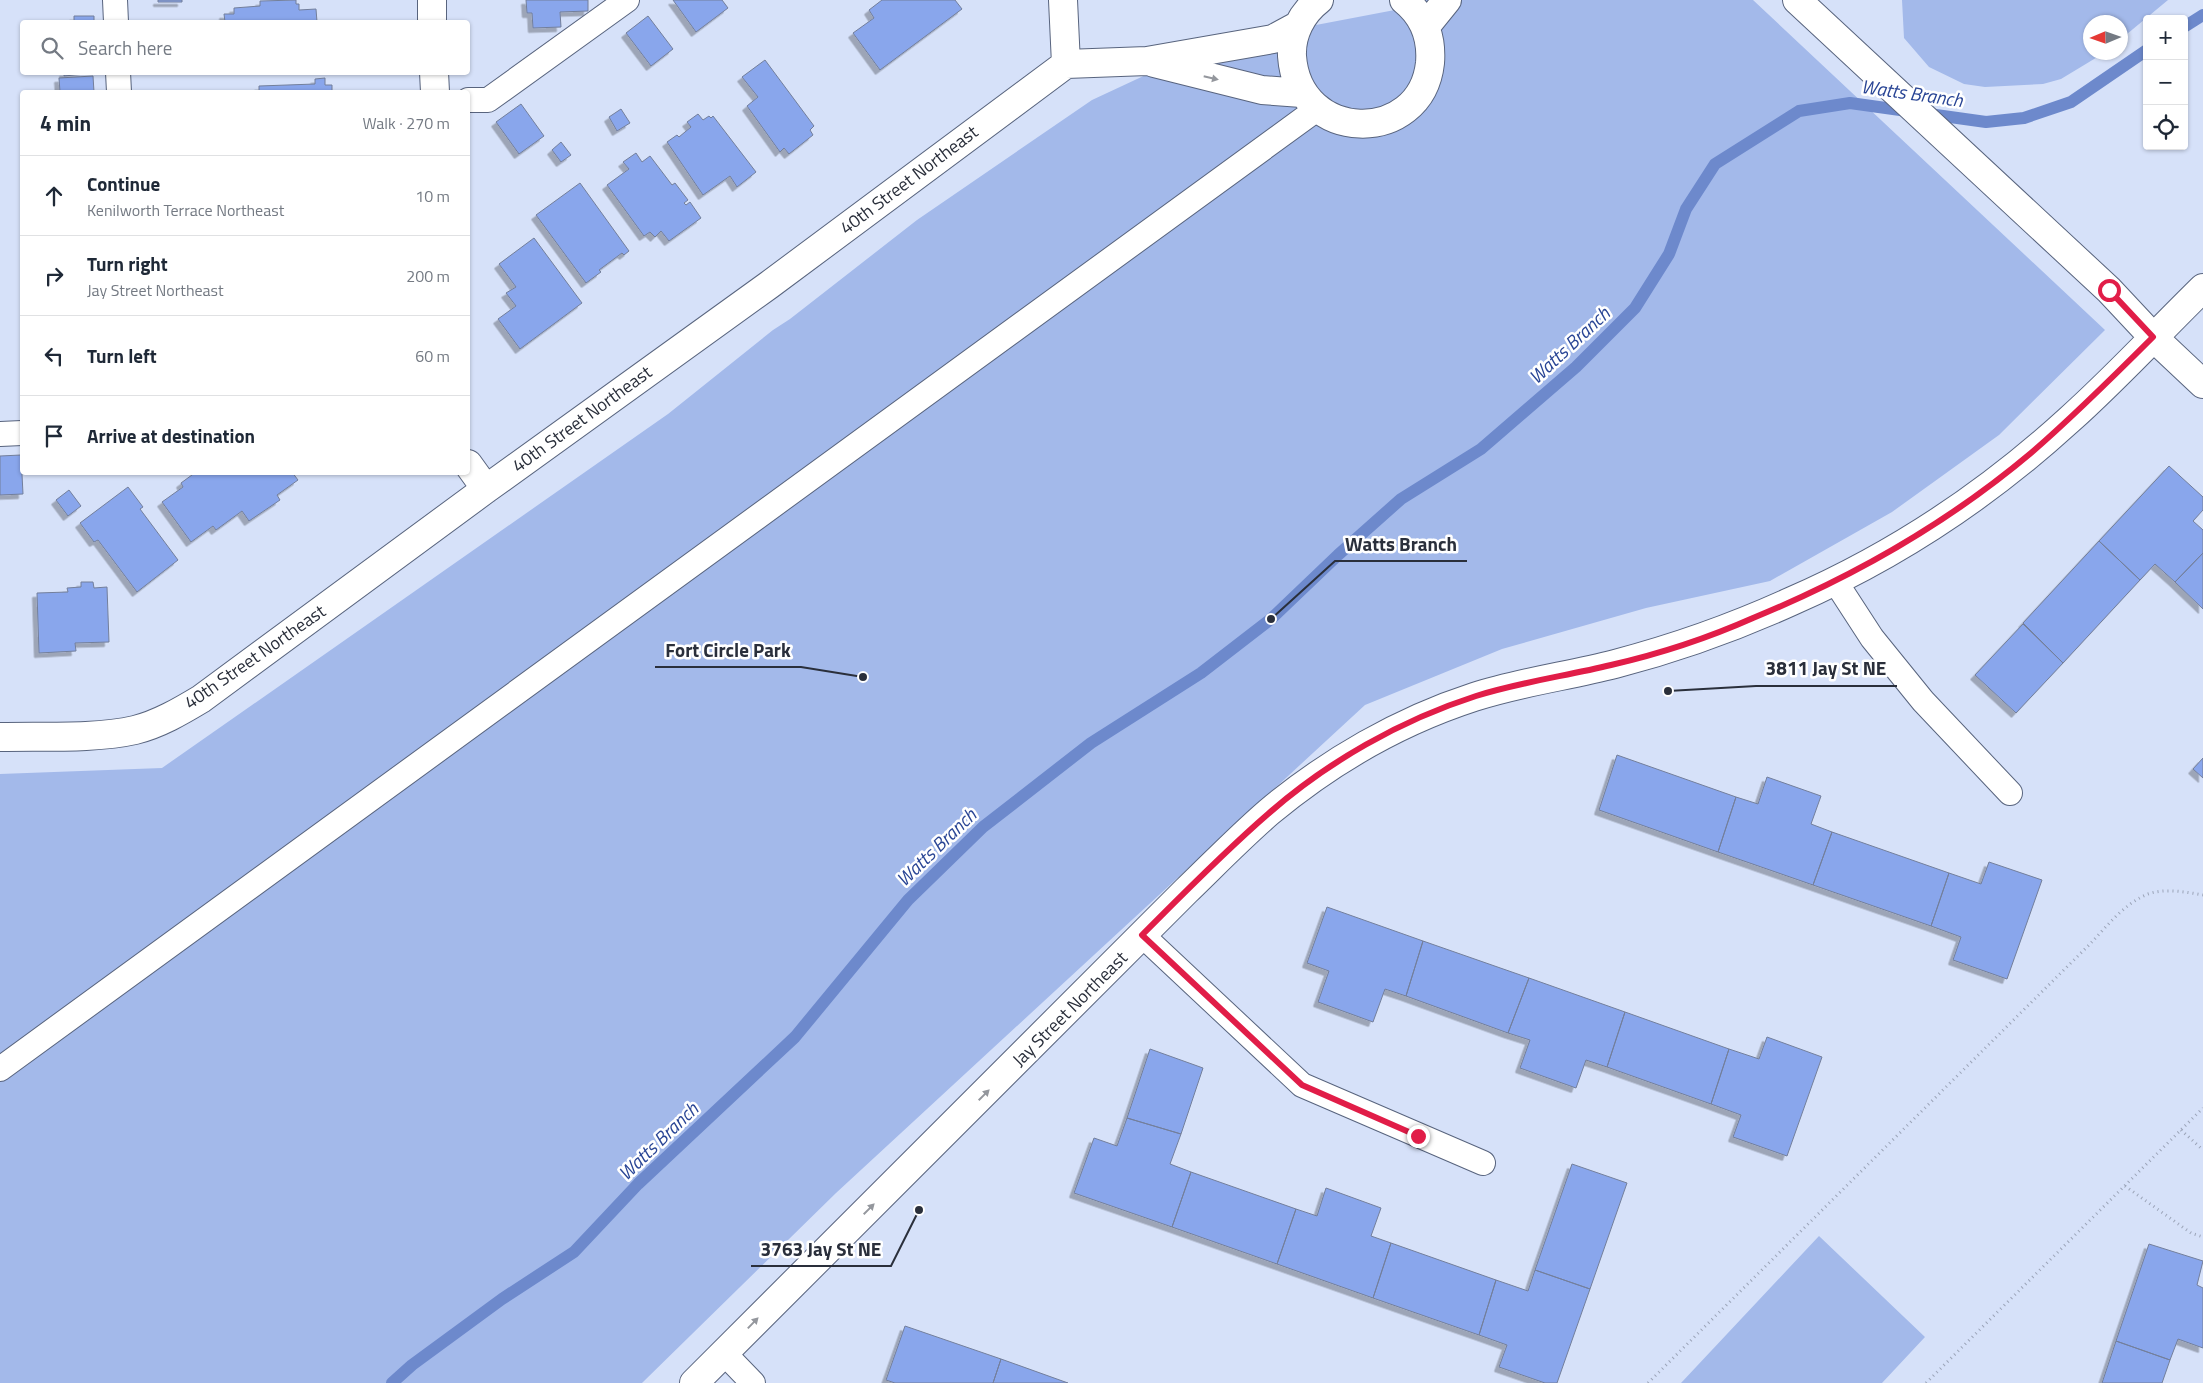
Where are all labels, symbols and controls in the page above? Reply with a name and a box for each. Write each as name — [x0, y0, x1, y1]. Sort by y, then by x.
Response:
north arrow — [2083, 15, 2128, 60]
map controls — [2143, 15, 2188, 150]
button: + — [2143, 15, 2188, 60]
search box — [20, 20, 470, 75]
text: Search here — [78, 33, 172, 62]
icon: search — [38, 34, 66, 62]
button: − — [2143, 60, 2188, 105]
water label: Watts Branch — [1859, 71, 1965, 114]
one-way arrow — [1204, 74, 1219, 82]
button: locate — [2143, 105, 2188, 150]
text: 4 min — [40, 107, 91, 139]
text: Walk · 270 m — [362, 111, 450, 135]
street label: 40th Street Northeast — [834, 118, 984, 241]
text: Continue — [87, 169, 160, 198]
icon: ahead — [40, 182, 68, 210]
text: 10 m — [415, 184, 450, 208]
text: Kenilworth Terrace Northeast — [87, 198, 284, 222]
text: Turn right — [87, 249, 168, 278]
icon: right — [40, 262, 68, 290]
text: 200 m — [406, 264, 450, 288]
text: Jay Street Northeast — [87, 278, 224, 302]
route start — [2098, 279, 2121, 302]
water label: Watts Branch — [1521, 299, 1616, 390]
text: Turn left — [87, 341, 157, 370]
icon: left — [40, 342, 68, 370]
text: 60 m — [415, 344, 450, 368]
street label: 40th Street Northeast — [506, 358, 658, 479]
text: Arrive at destination — [87, 421, 255, 450]
icon: arrive — [40, 422, 68, 450]
callout: Watts Branch — [1335, 527, 1467, 561]
text: Watts Branch — [1345, 529, 1457, 558]
street label: 40th Street Northeast — [179, 597, 331, 716]
callout: Fort Circle Park — [655, 633, 801, 667]
text: Fort Circle Park — [665, 635, 791, 664]
callout: 3811 Jay St NE — [1756, 652, 1897, 686]
text: 3811 Jay St NE — [1766, 653, 1886, 682]
water label: Watts Branch — [889, 800, 983, 893]
street label: Jay Street Northeast — [1006, 944, 1134, 1073]
one-way arrow — [978, 1089, 990, 1101]
water label: Watts Branch — [611, 1094, 705, 1187]
route end — [1407, 1125, 1430, 1148]
one-way arrow — [862, 1203, 874, 1215]
callout: 3763 Jay St NE — [751, 1232, 891, 1266]
text: 3763 Jay St NE — [761, 1234, 881, 1263]
one-way arrow — [747, 1318, 759, 1330]

